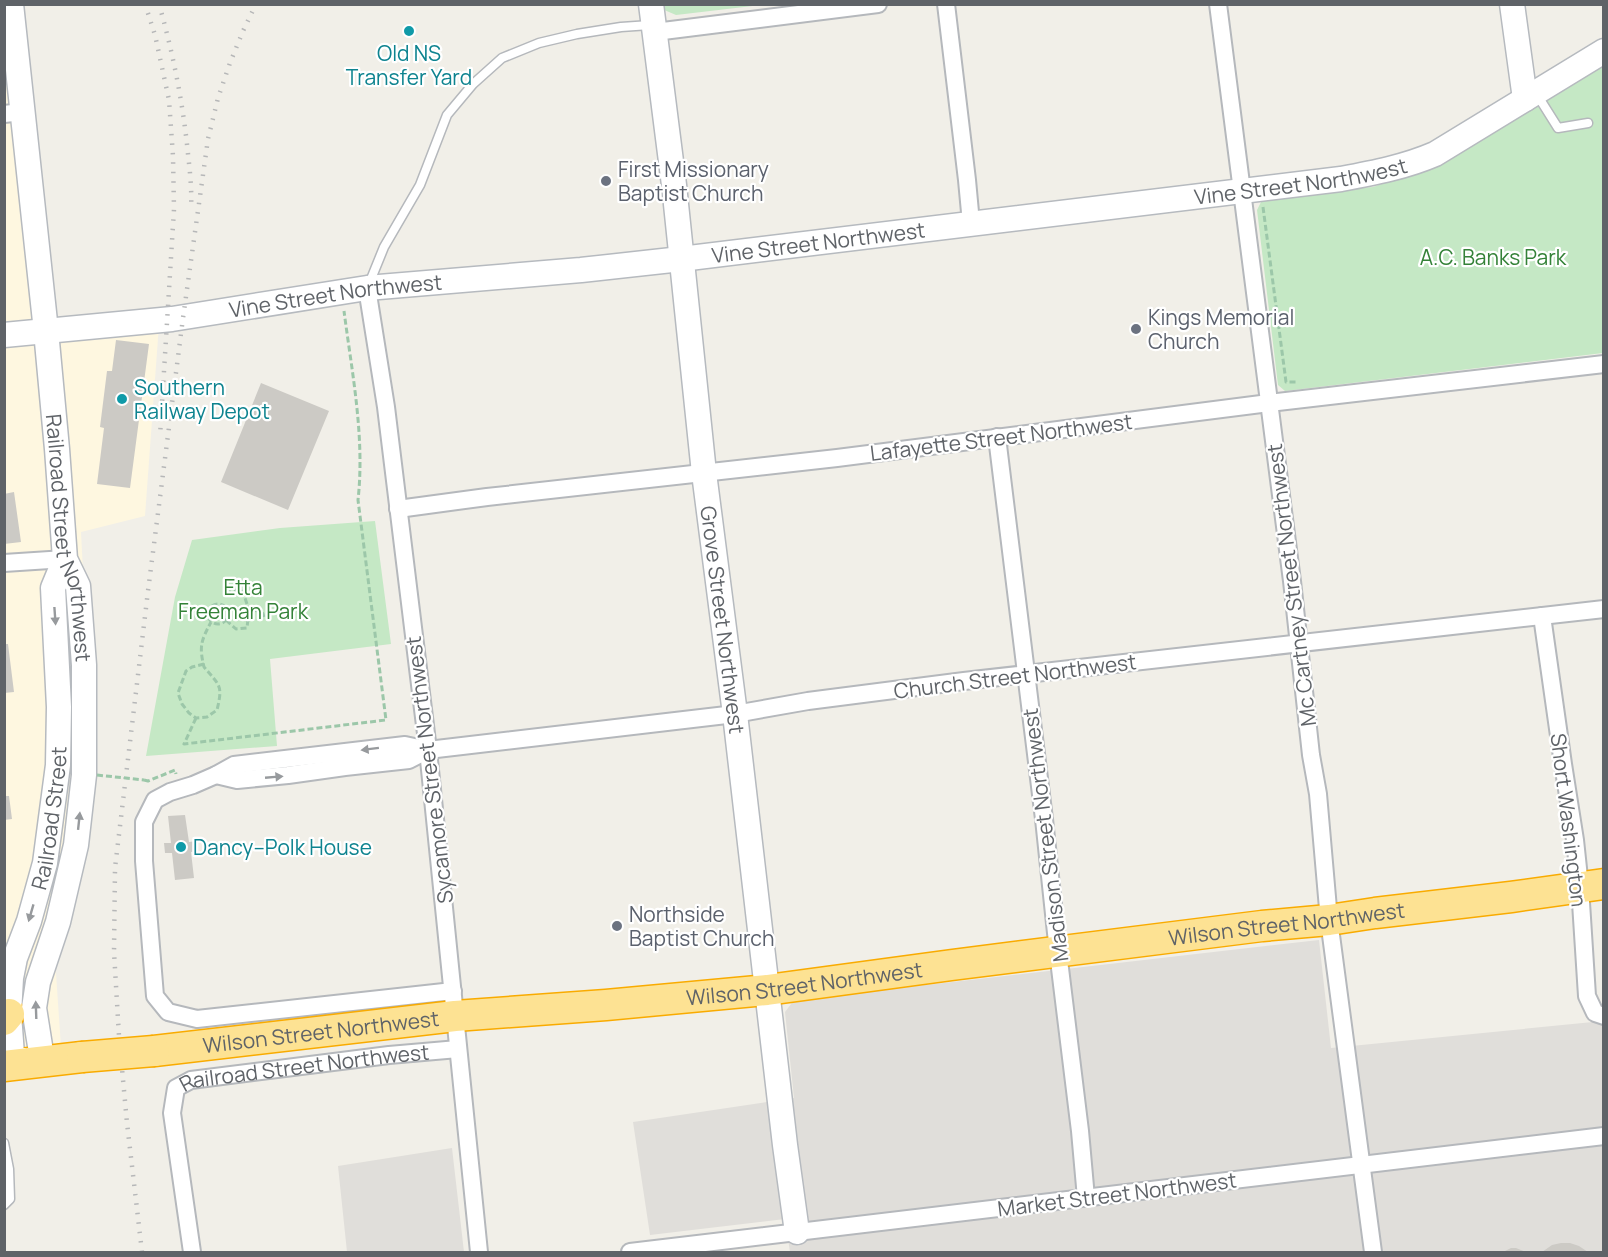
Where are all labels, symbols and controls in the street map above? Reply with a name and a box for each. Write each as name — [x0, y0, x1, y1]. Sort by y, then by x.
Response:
marker: Old NS Transfer Yard — [402, 24, 416, 38]
place label: Old NS Transfer Yard — [346, 39, 472, 91]
street label: Vine Street Northwest — [1193, 151, 1410, 211]
place label: First Missionary Baptist Church — [618, 155, 769, 207]
marker: First Missionary Baptist Church — [599, 174, 613, 188]
street label: Vine Street Northwest — [710, 216, 927, 269]
park label: A.C. Banks Park — [1420, 243, 1567, 271]
street label: Vine Street Northwest — [227, 268, 443, 324]
place label: Kings Memorial Church — [1148, 303, 1294, 355]
marker: Kings Memorial Church — [1129, 322, 1143, 336]
place label: Southern Railway Depot — [134, 373, 270, 425]
marker: Southern Railway Depot — [115, 392, 129, 406]
street label: Lafayette Street Northwest — [868, 407, 1134, 467]
street label: Railroad Street Northwest — [40, 413, 98, 663]
street label: Mc Cartney Street Northwest — [1260, 442, 1322, 728]
street label: Grove Street Northwest — [694, 504, 751, 735]
park label: Etta Freeman Park — [178, 573, 309, 625]
one-way arrow — [50, 606, 60, 625]
street label: Sycamore Street Northwest — [399, 635, 459, 905]
street label: Church Street Northwest — [892, 647, 1138, 705]
street label: Madison Street Northwest — [1016, 707, 1074, 963]
street label: Short Washington — [1544, 732, 1594, 908]
one-way arrow — [360, 744, 379, 754]
street label: Railroad Street — [24, 746, 72, 893]
one-way arrow — [265, 772, 284, 782]
one-way arrow — [74, 811, 84, 830]
place label: Dancy–Polk House — [193, 833, 372, 861]
marker: Dancy–Polk House — [174, 840, 188, 854]
street label: Wilson Street Northwest — [1167, 896, 1406, 952]
place label: Northside Baptist Church — [629, 900, 774, 952]
one-way arrow — [26, 904, 35, 922]
marker: Northside Baptist Church — [610, 919, 624, 933]
street label: Wilson Street Northwest — [685, 955, 924, 1011]
one-way arrow — [31, 1000, 40, 1019]
street label: Wilson Street Northwest — [201, 1004, 441, 1059]
street label: Railroad Street Northwest — [174, 1038, 430, 1098]
street label: Market Street Northwest — [996, 1165, 1238, 1223]

